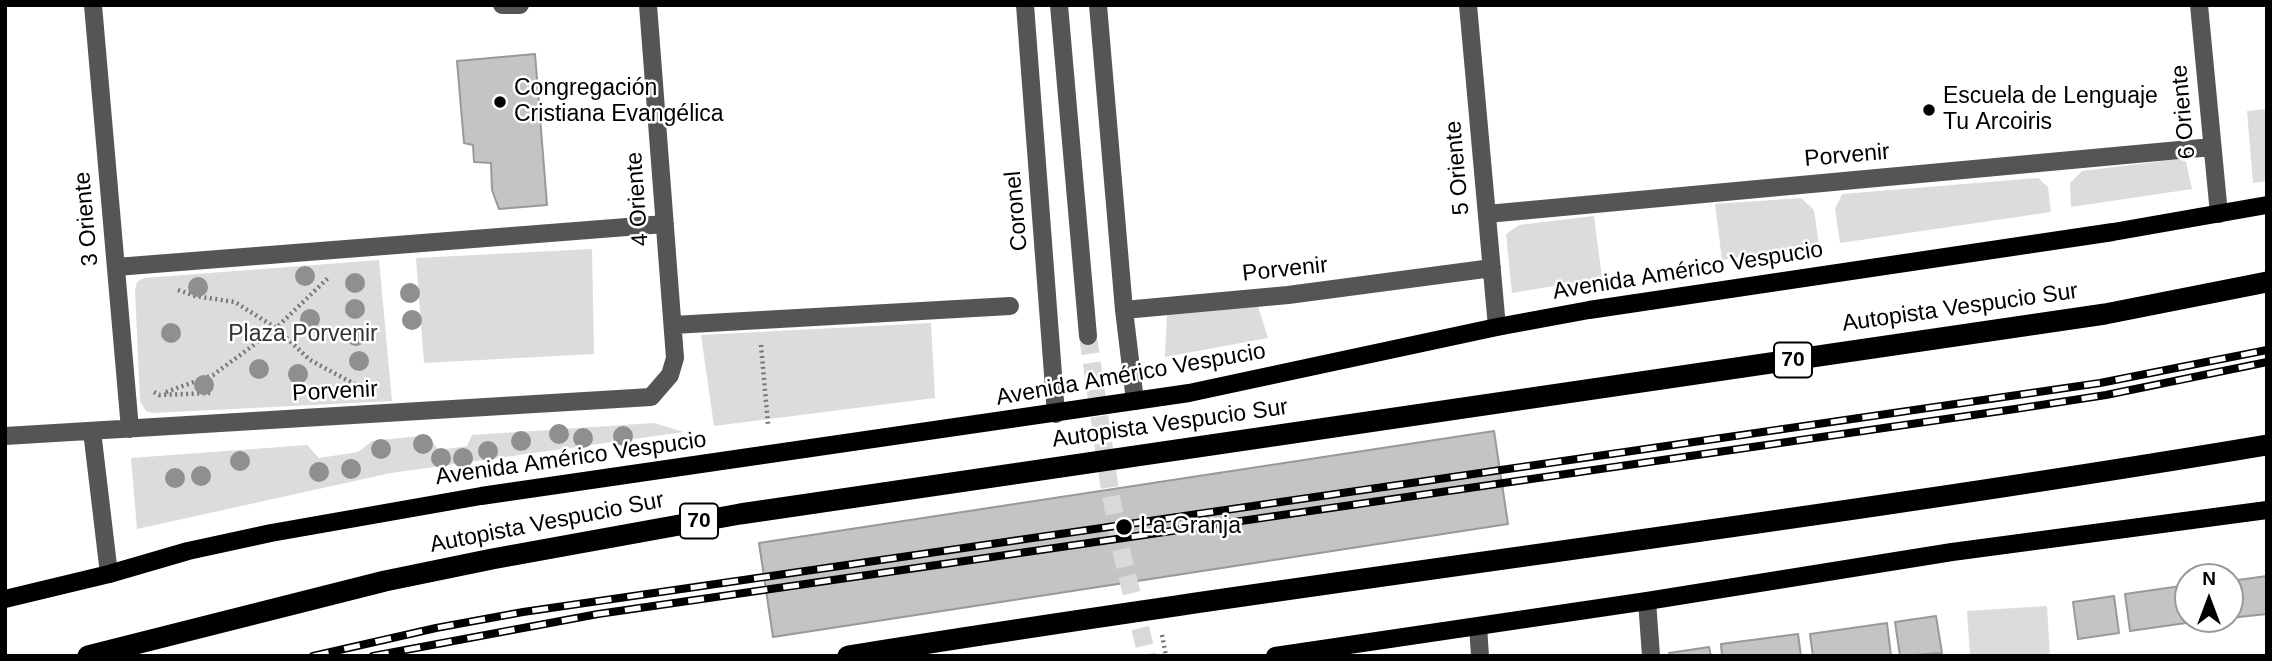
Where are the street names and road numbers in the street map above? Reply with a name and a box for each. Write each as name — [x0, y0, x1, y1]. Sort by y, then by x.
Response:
street label: 6 Oriente — [2166, 64, 2202, 160]
street label: 5 Oriente — [1440, 120, 1476, 216]
street label: Porvenir — [1803, 139, 1891, 173]
street label: 4 Oriente — [621, 151, 655, 247]
street label: Coronel — [1000, 170, 1034, 252]
street label: 3 Oriente — [69, 171, 105, 267]
street label: Avenida Américo Vespucio — [1551, 236, 1825, 306]
street label: Porvenir — [1241, 252, 1329, 288]
street label: Autopista Vespucio Sur — [1840, 278, 2080, 338]
street label: Avenida Américo Vespucio — [994, 338, 1268, 412]
road number: 70 — [1774, 342, 1812, 378]
street label: Porvenir — [292, 376, 378, 408]
street label: Autopista Vespucio Sur — [1050, 394, 1290, 454]
street label: Avenida Américo Vespucio — [434, 426, 708, 492]
street label: Autopista Vespucio Sur — [428, 487, 666, 559]
road number: 70 — [680, 504, 718, 538]

